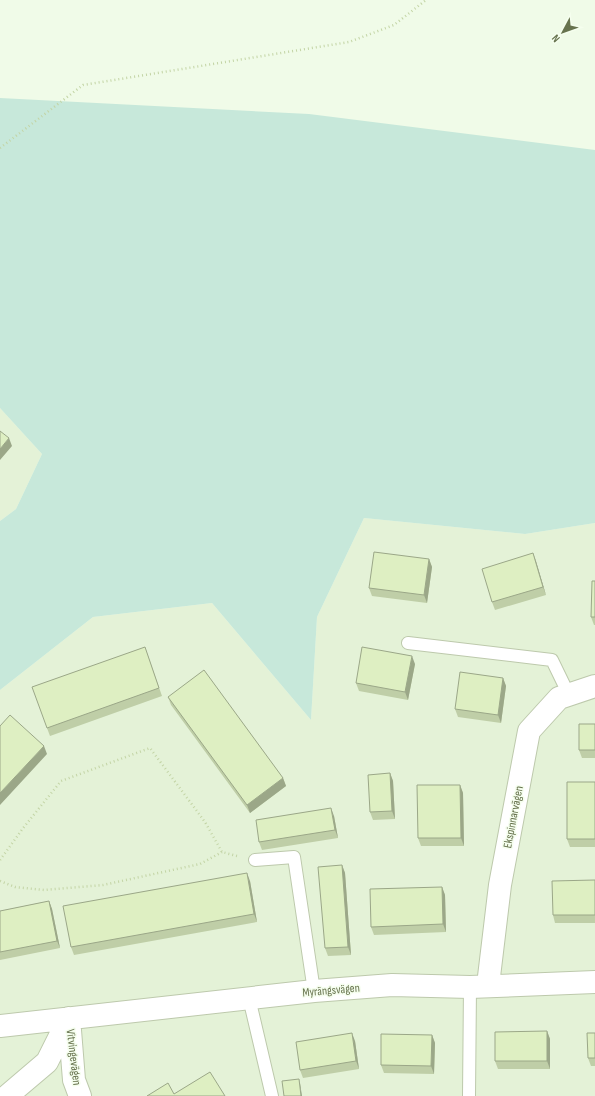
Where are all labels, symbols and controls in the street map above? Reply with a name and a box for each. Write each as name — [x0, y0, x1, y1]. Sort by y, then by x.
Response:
north arrow — [543, 12, 583, 52]
text: N — [549, 32, 563, 45]
street label: Ekspinnarvägen — [500, 785, 527, 849]
street label: Myrängsvägen — [302, 981, 360, 1000]
street label: Vitvingevägen — [63, 1028, 84, 1086]

